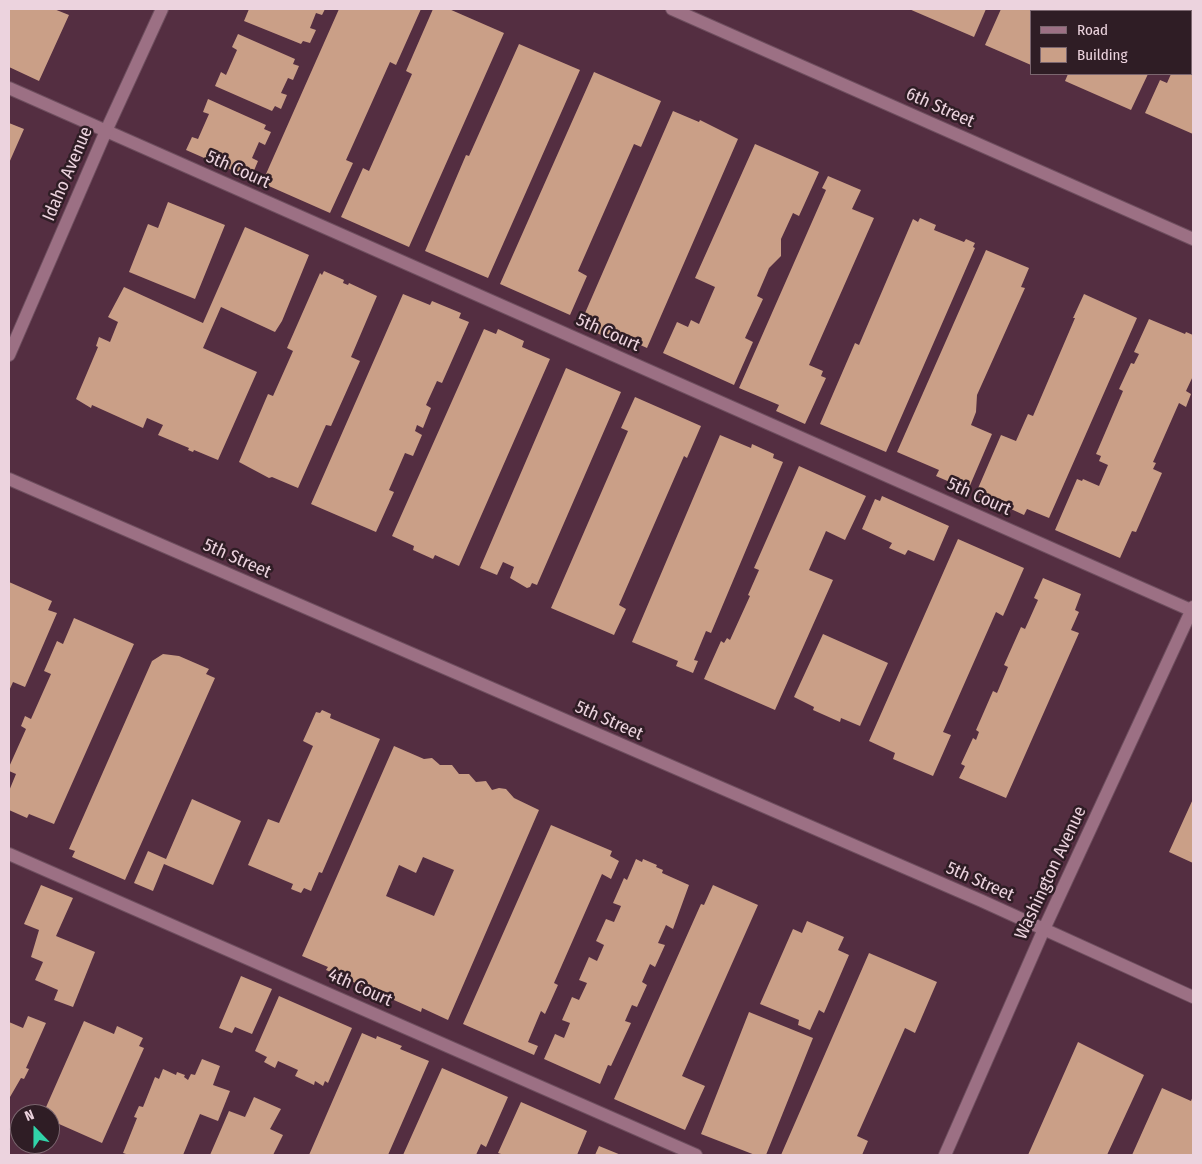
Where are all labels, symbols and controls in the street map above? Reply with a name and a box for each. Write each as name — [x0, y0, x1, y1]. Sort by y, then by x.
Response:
legend — [1030, 10, 1192, 75]
text: Road — [1077, 21, 1108, 39]
text: Building — [1077, 46, 1128, 64]
street label: 6th Street — [902, 83, 978, 133]
street label: Idaho Avenue — [38, 124, 98, 224]
street label: 5th Court — [203, 146, 273, 194]
street label: 5th Court — [573, 309, 643, 357]
street label: 5th Court — [944, 473, 1014, 521]
street label: 5th Street — [200, 534, 274, 584]
street label: 5th Street — [572, 696, 646, 746]
street label: Washington Avenue — [1011, 803, 1091, 943]
street label: 5th Street — [943, 857, 1017, 907]
street label: 4th Court — [324, 964, 396, 1012]
north arrow — [10, 1104, 60, 1154]
text: N — [22, 1106, 37, 1125]

